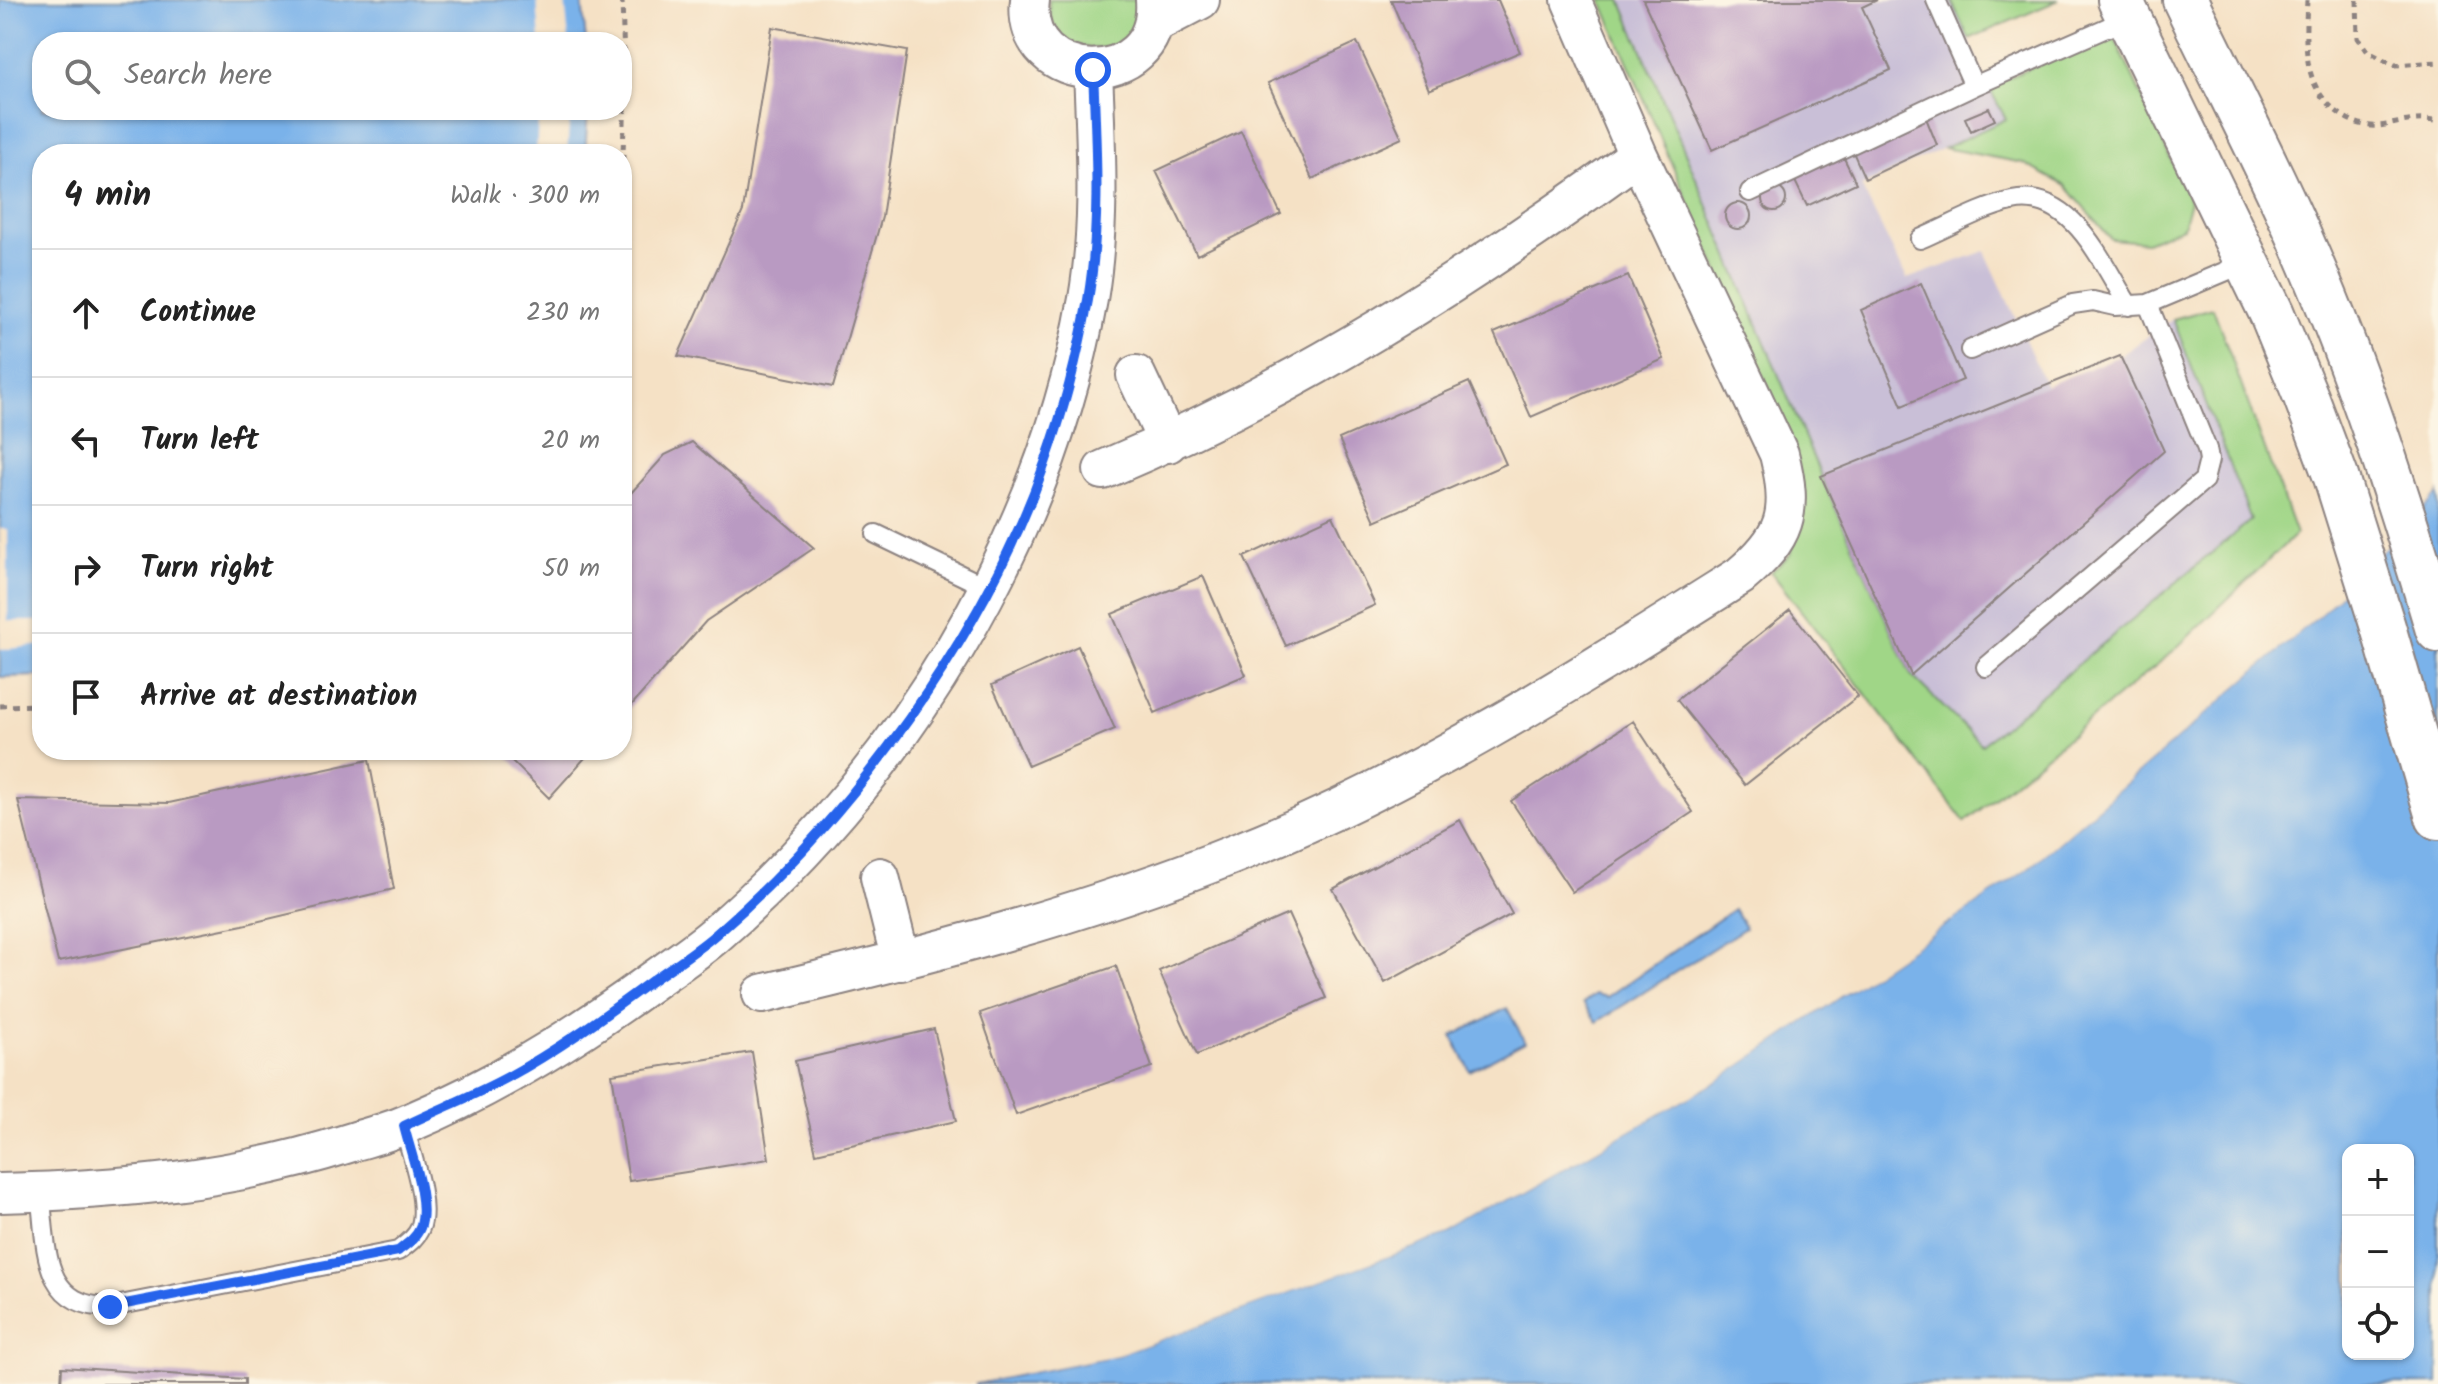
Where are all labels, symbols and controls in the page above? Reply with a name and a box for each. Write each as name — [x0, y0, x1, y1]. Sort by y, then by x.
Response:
search box — [32, 32, 632, 120]
text: Search here — [124, 52, 272, 100]
route start — [1075, 52, 1111, 88]
icon: search — [60, 54, 104, 98]
text: 4 min — [64, 169, 151, 223]
text: Walk · 300 m — [450, 175, 600, 217]
text: Continue — [140, 289, 256, 337]
icon: ahead — [64, 291, 108, 335]
text: 230 m — [526, 292, 600, 334]
text: Turn left — [140, 417, 259, 465]
icon: left — [64, 419, 108, 463]
text: 20 m — [541, 420, 600, 462]
text: Turn right — [140, 545, 273, 593]
icon: right — [64, 547, 108, 591]
text: 50 m — [542, 548, 600, 590]
text: Arrive at destination — [140, 673, 417, 721]
icon: arrive — [64, 675, 108, 719]
map controls — [2342, 1144, 2414, 1360]
button: + — [2342, 1144, 2414, 1216]
button: − — [2342, 1216, 2414, 1288]
button: locate — [2342, 1288, 2414, 1360]
route end — [92, 1289, 128, 1325]

